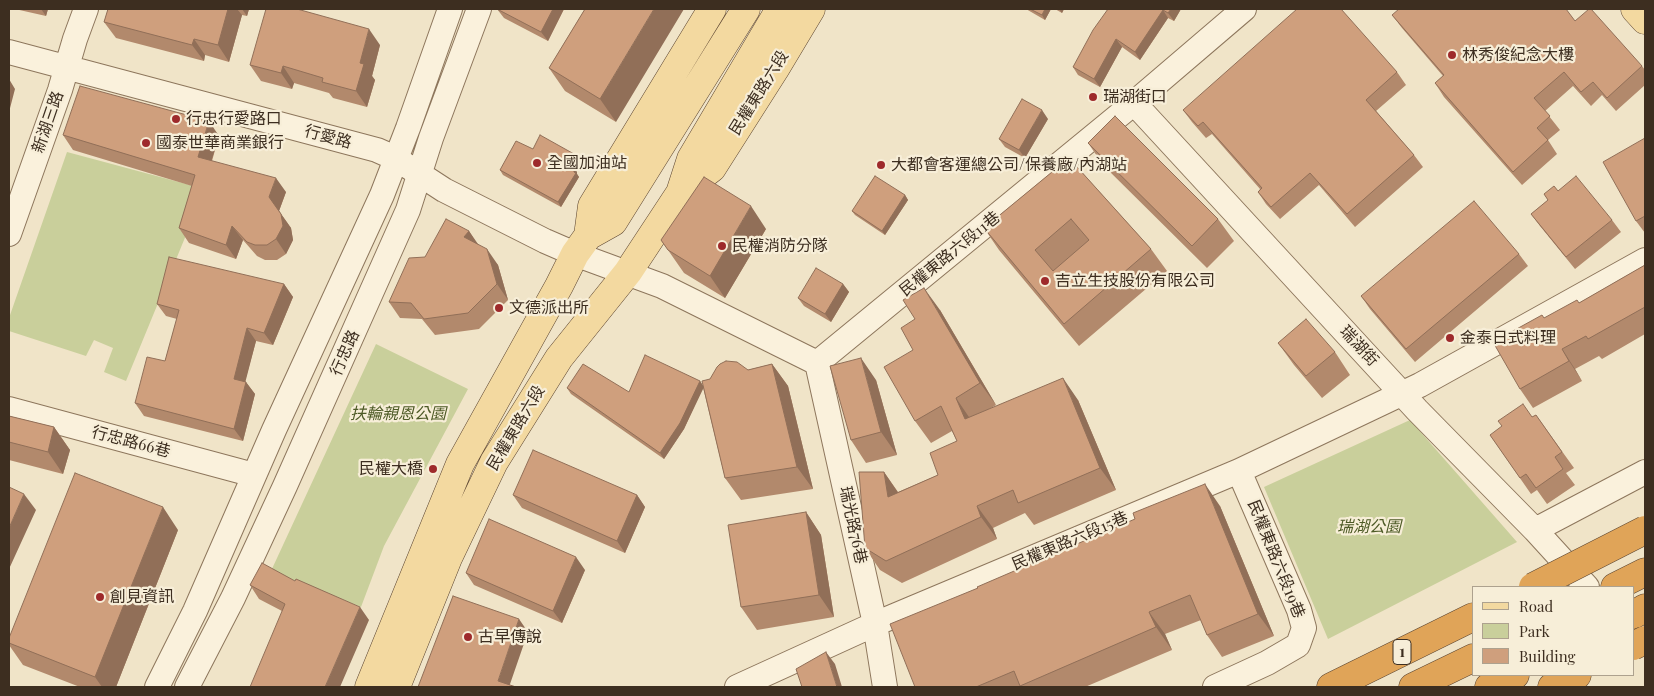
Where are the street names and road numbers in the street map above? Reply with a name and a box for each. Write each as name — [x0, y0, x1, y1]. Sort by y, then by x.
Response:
street label: 民權東路六段 — [725, 47, 793, 139]
street label: 新湖三路 — [29, 89, 67, 155]
street label: 行愛路 — [302, 122, 354, 152]
street label: 民權東路六段11巷 — [896, 208, 1004, 300]
street label: 瑞湖街 — [1336, 322, 1382, 370]
street label: 行忠路 — [326, 327, 364, 379]
street label: 民權東路六段 — [483, 382, 549, 474]
street label: 行忠路66巷 — [90, 422, 172, 462]
street label: 瑞光路76巷 — [835, 484, 871, 566]
street label: 民權東路六段19巷 — [1243, 497, 1309, 621]
street label: 民權東路六段15巷 — [1009, 508, 1131, 574]
road number: 1 — [1393, 640, 1411, 664]

